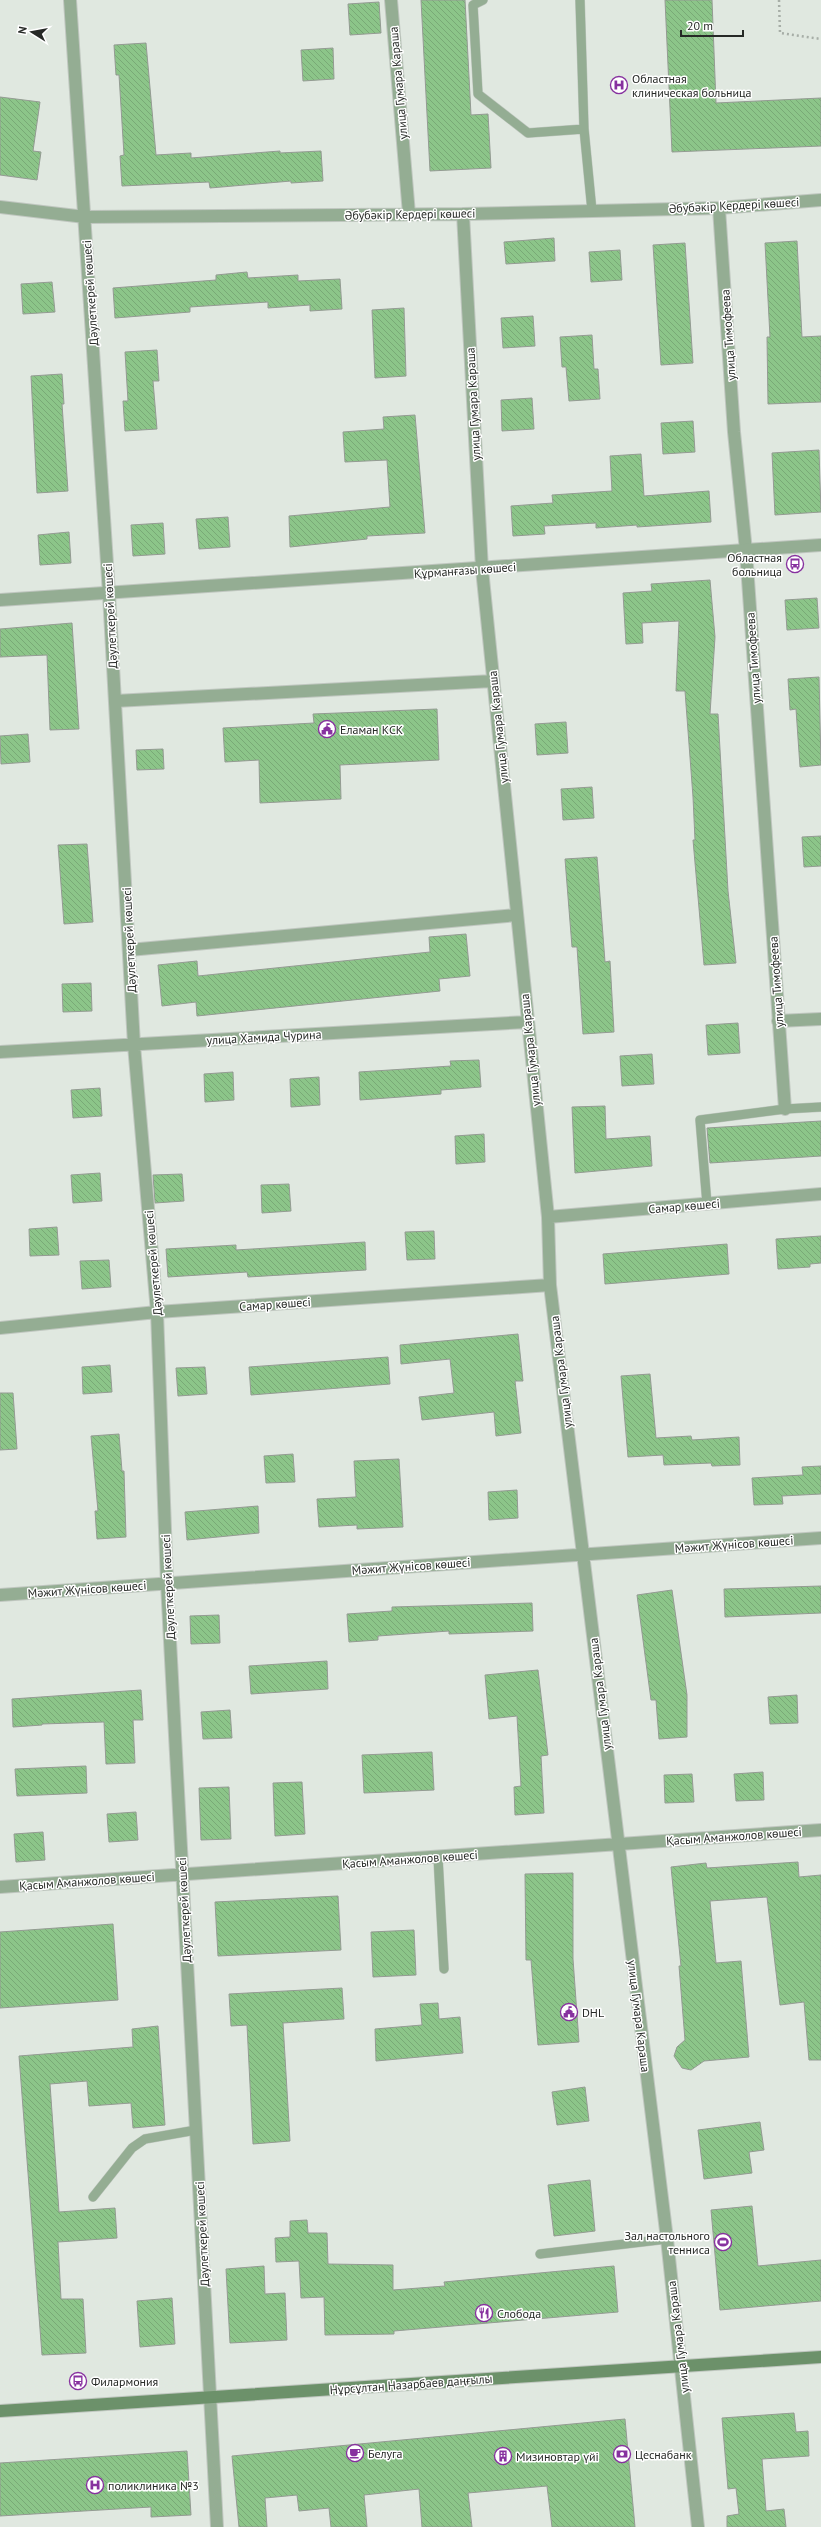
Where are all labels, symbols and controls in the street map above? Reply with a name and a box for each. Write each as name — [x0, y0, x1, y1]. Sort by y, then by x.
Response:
north arrow — [12, 12, 52, 52]
scale bar — [681, 12, 743, 38]
text: 20 m — [687, 18, 713, 33]
text: N — [15, 25, 30, 35]
street label: улица Гумара Караша — [386, 26, 410, 140]
place label: Областная клиническая больница — [632, 71, 752, 100]
hospital icon: Областная клиническая больница — [609, 75, 629, 95]
street label: Әбубәкір Кердері көшесі — [668, 194, 800, 216]
street label: Әбубәкір Кердері көшесі — [345, 205, 475, 223]
street label: Дәулеткерей көшесі — [79, 240, 101, 346]
street label: улица Тимофеева — [717, 289, 739, 381]
street label: улица Гумара Караша — [463, 347, 483, 461]
place label: Областная больница — [727, 550, 782, 579]
bus stop icon: Областная больница — [785, 554, 805, 574]
street label: Құрманғазы көшесі — [413, 559, 517, 581]
street label: Дәулеткерей көшесі — [100, 563, 120, 669]
street label: улица Тимофеева — [742, 612, 764, 704]
street label: улица Гумара Караша — [485, 670, 511, 784]
public building icon: Еламан КСК — [317, 719, 337, 739]
place label: Еламан КСК — [340, 722, 403, 737]
street label: Дәулеткерей көшесі — [119, 887, 139, 993]
street label: улица Тимофеева — [765, 936, 787, 1028]
street label: улица Гумара Караша — [517, 993, 543, 1107]
street label: улица Хамида Чурина — [206, 1026, 322, 1048]
street label: Самар көшесі — [648, 1195, 720, 1217]
street label: Дәулеткерей көшесі — [141, 1210, 165, 1316]
street label: Самар көшесі — [239, 1294, 311, 1314]
street label: улица Гумара Караша — [547, 1315, 575, 1429]
street label: Мәжит Жүнісов көшесі — [674, 1532, 794, 1556]
street label: Дәулеткерей көшесі — [158, 1534, 178, 1640]
street label: Мәжит Жүнісов көшесі — [351, 1554, 471, 1578]
street label: Мәжит Жүнісов көшесі — [27, 1577, 147, 1601]
street label: улица Гумара Караша — [586, 1637, 614, 1751]
street label: Қасым Аманжолов көшесі — [666, 1824, 802, 1848]
street label: Қасым Аманжолов көшесі — [342, 1847, 478, 1871]
street label: Дәулеткерей көшесі — [174, 1857, 194, 1963]
street label: Қасым Аманжолов көшесі — [19, 1869, 155, 1893]
street label: улица Гумара Караша — [625, 1959, 653, 2073]
public building icon: DHL — [559, 2002, 579, 2022]
place label: DHL — [582, 2005, 604, 2020]
street label: Дәулеткерей көшесі — [192, 2181, 212, 2287]
place label: Зал настольного тенниса — [625, 2228, 710, 2257]
sports icon: Зал настольного тенниса — [713, 2232, 733, 2252]
street label: улица Гумара Караша — [664, 2280, 692, 2394]
restaurant icon: Слобода — [474, 2303, 494, 2323]
place label: Слобода — [497, 2306, 541, 2321]
bus stop icon: Филармония — [68, 2371, 88, 2391]
street label: Нұрсұлтан Назарбаев даңғылы — [329, 2371, 493, 2397]
place label: Филармония — [91, 2374, 158, 2389]
cafe icon: Белуга — [345, 2443, 365, 2463]
bank icon: Цеснабанк — [612, 2444, 632, 2464]
place label: Белуга — [368, 2446, 402, 2461]
building icon: Мизиновтар үйі — [493, 2446, 513, 2466]
place label: Цеснабанк — [635, 2447, 692, 2462]
place label: Мизиновтар үйі — [516, 2449, 599, 2464]
hospital icon: поликлиника №3 — [85, 2475, 105, 2495]
place label: поликлиника №3 — [108, 2478, 199, 2493]

